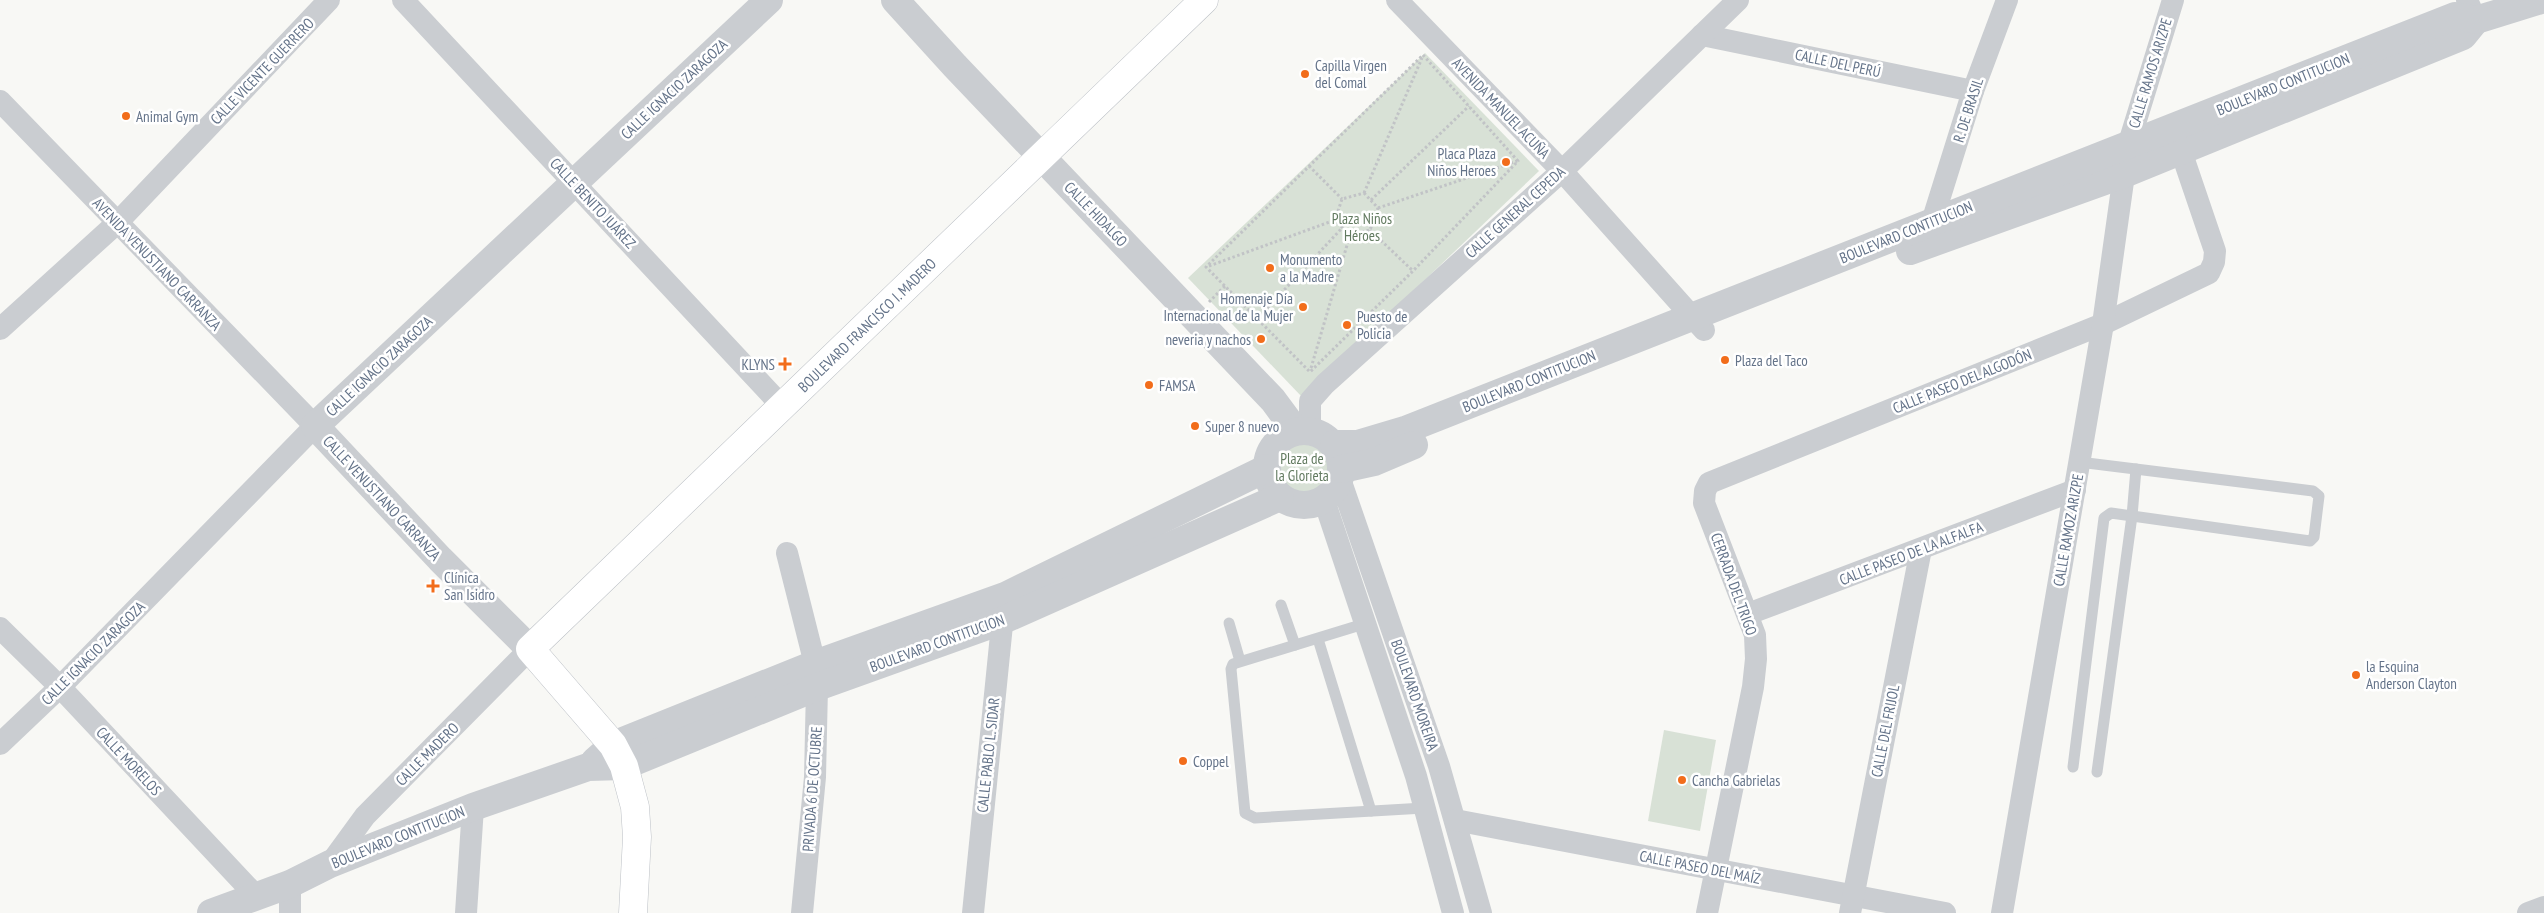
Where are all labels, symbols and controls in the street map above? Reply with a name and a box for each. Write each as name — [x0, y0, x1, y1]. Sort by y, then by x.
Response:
street label: CALLE VICENTE GUERRERO — [206, 14, 318, 128]
street label: CALLE RAMOS ARIZPE — [2124, 16, 2176, 130]
street label: CALLE IGNACIO ZARAGOZA — [617, 34, 732, 143]
street label: CALLE DEL PERÚ — [1793, 45, 1883, 81]
street label: BOULEVARD CONTITUCION — [2214, 49, 2352, 119]
street label: AVENIDA MANUEL ACUÑA — [1448, 54, 1555, 163]
place label: Capilla Virgen del Comal — [1315, 56, 1387, 92]
marker: Capilla Virgen del Comal — [1299, 68, 1311, 80]
street label: R. DE BRASIL — [1949, 75, 1988, 145]
place label: Animal Gym — [136, 107, 198, 126]
marker: Animal Gym — [120, 110, 132, 122]
place label: Placa Plaza Niños Heroes — [1427, 144, 1496, 180]
street label: CALLE BENITO JUÁREZ — [546, 154, 640, 253]
marker: Placa Plaza Niños Heroes — [1500, 156, 1512, 168]
street label: CALLE GENERAL CEPEDA — [1461, 162, 1570, 262]
street label: CALLE HIDALGO — [1060, 178, 1132, 250]
street label: AVENIDA VENUSTIANO CARRANZA — [89, 194, 226, 335]
street label: BOULEVARD CONTITUCION — [1837, 197, 1975, 267]
park label: Plaza Niños Héroes — [1332, 209, 1392, 245]
place label: Monumento a la Madre — [1280, 250, 1342, 286]
street label: BOULEVARD FRANCISCO I. MADERO — [794, 254, 940, 396]
marker: Monumento a la Madre — [1264, 262, 1276, 274]
place label: Homenaje Día Internacional de la Mujer — [1164, 289, 1294, 325]
marker: Homenaje Día Internacional de la Mujer — [1297, 301, 1309, 313]
place label: Puesto de Policia — [1357, 307, 1408, 343]
street label: CALLE IGNACIO ZARAGOZA — [322, 311, 437, 420]
marker: Puesto de Policia — [1341, 319, 1353, 331]
place label: neveria y nachos — [1166, 330, 1251, 349]
marker: neveria y nachos — [1255, 333, 1267, 345]
street label: CALLE PASEO DEL ALGODÓN — [1890, 344, 2034, 418]
street label: BOULEVARD CONTITUCION — [1460, 346, 1598, 416]
place label: Plaza del Taco — [1735, 351, 1808, 370]
marker: Plaza del Taco — [1719, 354, 1731, 366]
place label: KLYNS — [741, 355, 775, 374]
marker: KLYNS — [779, 358, 791, 370]
place label: FAMSA — [1159, 376, 1196, 395]
marker: FAMSA — [1143, 379, 1155, 391]
place label: Super 8 nuevo — [1205, 417, 1279, 436]
marker: Super 8 nuevo — [1189, 420, 1201, 432]
street label: CALLE VENUSTIANO CARRANZA — [319, 432, 445, 565]
park label: Plaza de la Glorieta — [1275, 449, 1329, 485]
street label: CALLE RAMOZ ARIZPE — [2049, 472, 2087, 588]
street label: CALLE PASEO DE LA ALFALFA — [1837, 517, 1986, 589]
street label: CERRADA DEL TRIGO — [1707, 530, 1761, 638]
place label: Clínica San Isidro — [444, 568, 495, 604]
marker: Clínica San Isidro — [426, 579, 440, 593]
street label: CALLE IGNACIO ZARAGOZA — [37, 597, 149, 709]
street label: BOULEVARD CONTITUCION — [867, 610, 1007, 676]
street label: BOULEVARD MOREIRA — [1387, 637, 1443, 754]
place label: la Esquina Anderson Clayton — [2366, 657, 2457, 693]
marker: la Esquina Anderson Clayton — [2350, 669, 2362, 681]
street label: CALLE DEL FRIJOL — [1867, 682, 1903, 779]
street label: CALLE PABLO L. SIDAR — [973, 697, 1003, 813]
street label: CALLE MADERO — [391, 718, 463, 790]
street label: CALLE MORELOS — [92, 723, 166, 799]
street label: PRIVADA 6 DE OCTUBRE — [798, 726, 826, 852]
place label: Coppel — [1193, 752, 1229, 771]
marker: Coppel — [1177, 755, 1189, 767]
place label: Cancha Gabrielas — [1692, 771, 1780, 790]
marker: Cancha Gabrielas — [1676, 774, 1688, 786]
street label: BOULEVARD CONTITUCION — [329, 802, 467, 872]
street label: CALLE PASEO DEL MAÍZ — [1638, 846, 1763, 888]

